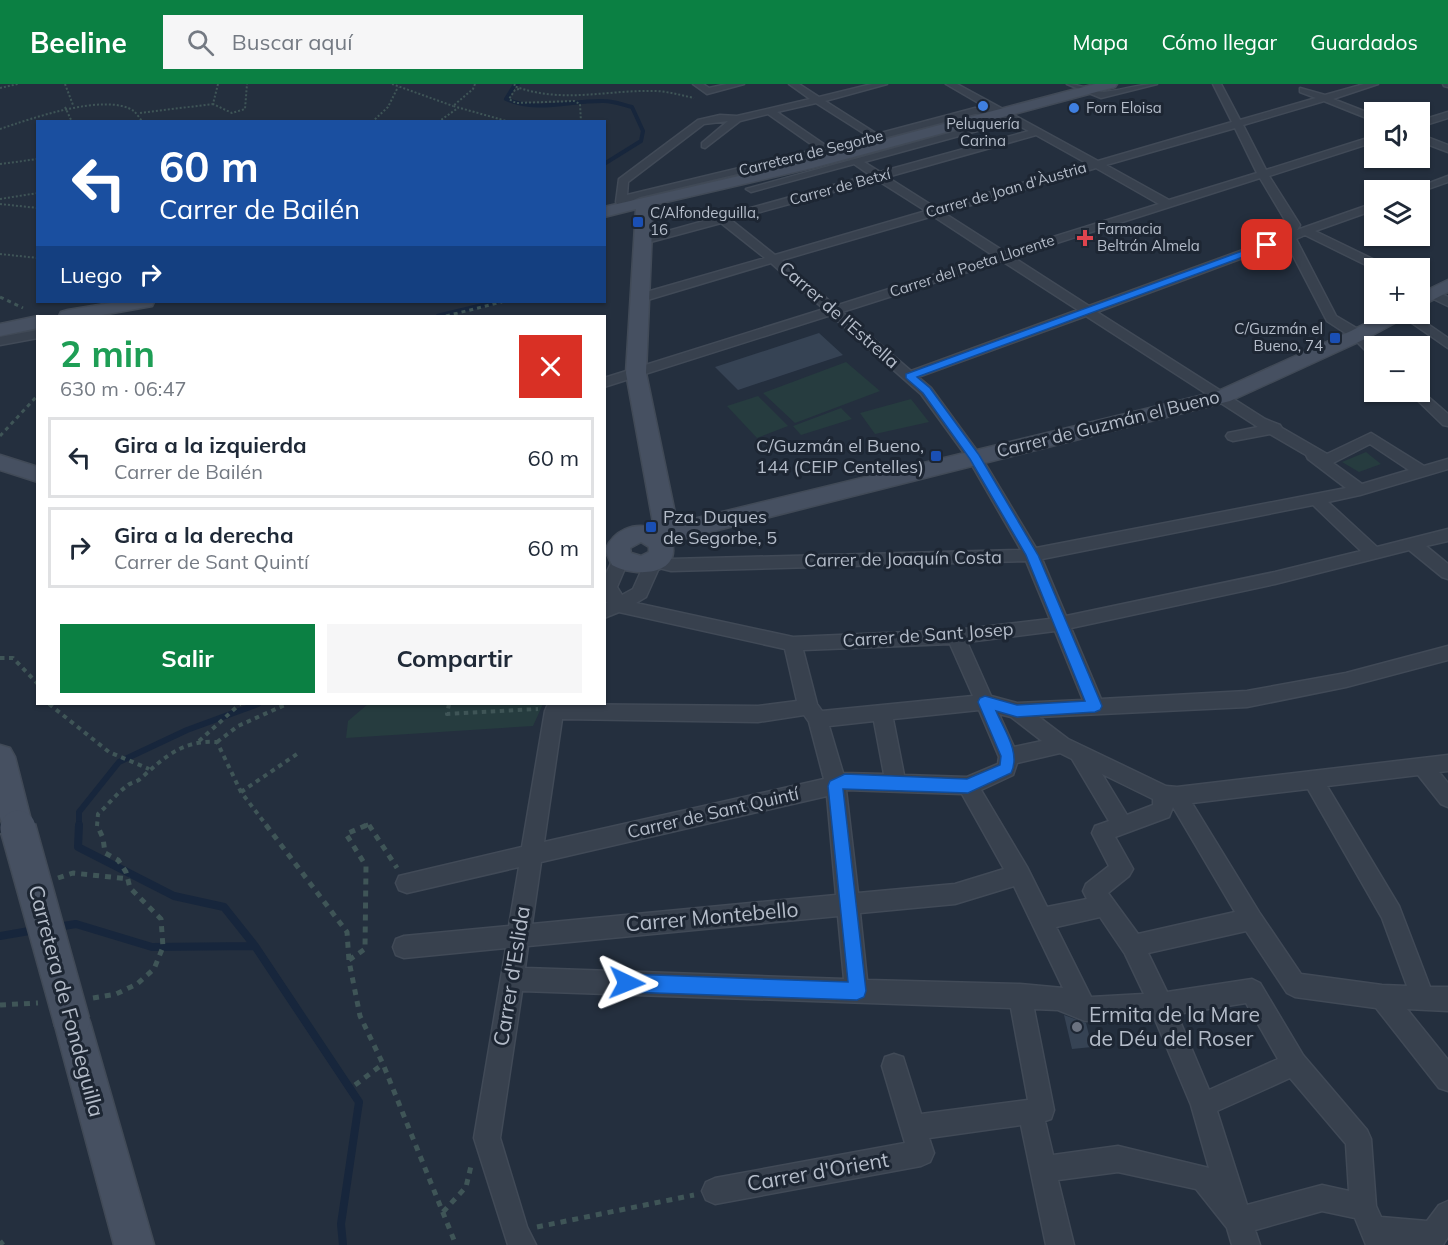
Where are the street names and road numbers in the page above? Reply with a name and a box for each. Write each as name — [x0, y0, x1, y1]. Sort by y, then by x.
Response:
street label: Carretera de Segorbe — [737, 125, 885, 180]
street label: Carrer de Joan d'Àustria — [923, 157, 1088, 222]
street label: Carrer de Betxí — [787, 164, 894, 209]
street label: Carrer del Poeta Llorente — [887, 230, 1057, 301]
street label: Carrer de l'Estrella — [775, 256, 904, 373]
street label: Carrer de Guzmán el Bueno — [994, 385, 1222, 462]
street label: Carrer de Joaquín Costa — [804, 545, 1002, 572]
street label: Carrer de Sant Josep — [842, 617, 1014, 652]
street label: Carrer de Sant Quintí — [625, 781, 803, 843]
street label: Carretera de Fondeguilla — [23, 882, 110, 1120]
street label: Carrer Montebello — [624, 896, 799, 937]
street label: Carrer d'Eslida — [487, 904, 535, 1048]
street label: Carrer d'Orient — [745, 1146, 891, 1196]

